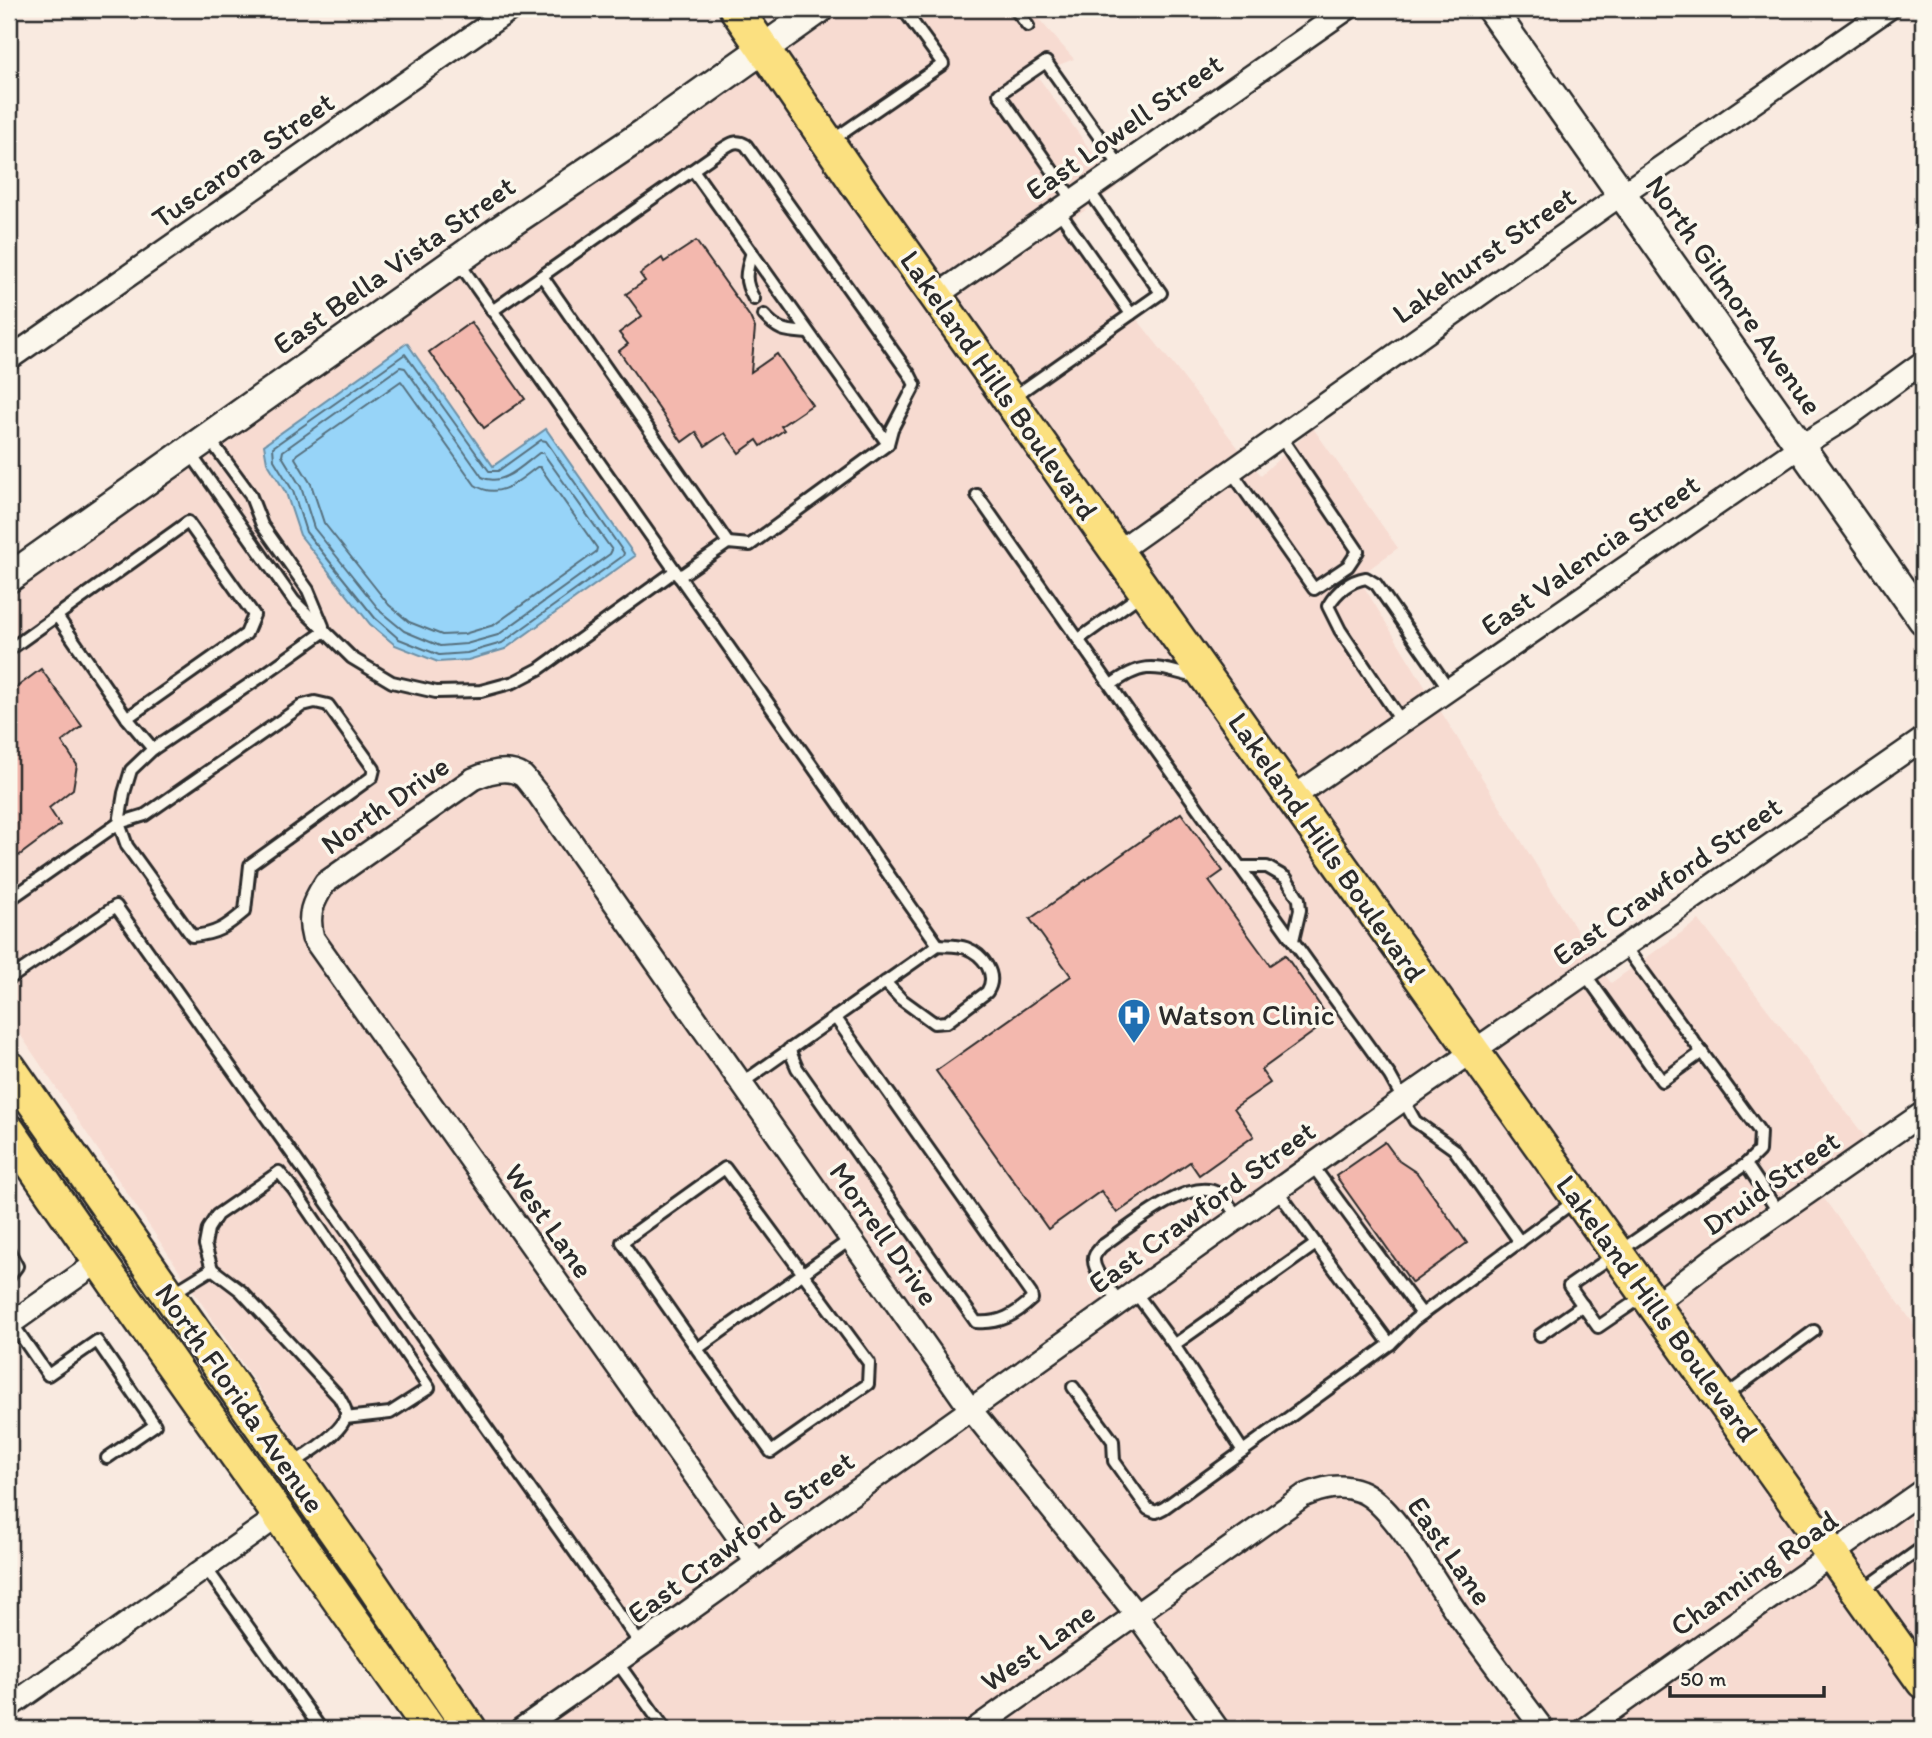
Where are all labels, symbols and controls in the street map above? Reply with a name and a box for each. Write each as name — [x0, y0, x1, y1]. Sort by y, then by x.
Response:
street label: East Lowell Street — [1018, 45, 1229, 208]
street label: Tuscarora Street — [144, 83, 341, 236]
street label: East Bella Vista Street — [265, 167, 522, 362]
street label: North Gilmore Avenue — [1638, 168, 1831, 422]
street label: Lakehurst Street — [1385, 178, 1583, 332]
street label: Lakeland Hills Boulevard — [892, 243, 1107, 527]
street label: East Valencia Street — [1473, 465, 1706, 644]
street label: Lakeland Hills Boulevard — [1220, 705, 1435, 989]
street label: North Drive — [313, 747, 456, 862]
street label: East Crawford Street — [1545, 788, 1789, 974]
hospital icon: Watson Clinic — [1115, 996, 1153, 1045]
place label: Watson Clinic — [1158, 996, 1335, 1033]
street label: East Crawford Street — [1081, 1112, 1322, 1301]
street label: Druid Street — [1695, 1122, 1846, 1243]
street label: Morrell Drive — [821, 1155, 947, 1313]
street label: West Lane — [497, 1156, 602, 1285]
street label: Lakeland Hills Boulevard — [1548, 1167, 1767, 1448]
street label: North Florida Avenue — [147, 1276, 334, 1520]
street label: East Crawford Street — [620, 1442, 861, 1631]
street label: East Lane — [1399, 1489, 1501, 1612]
street label: Channing Road — [1663, 1501, 1845, 1644]
street label: West Lane — [973, 1594, 1102, 1699]
scale bar — [1670, 1654, 1824, 1698]
text: 50 m — [1680, 1666, 1727, 1691]

